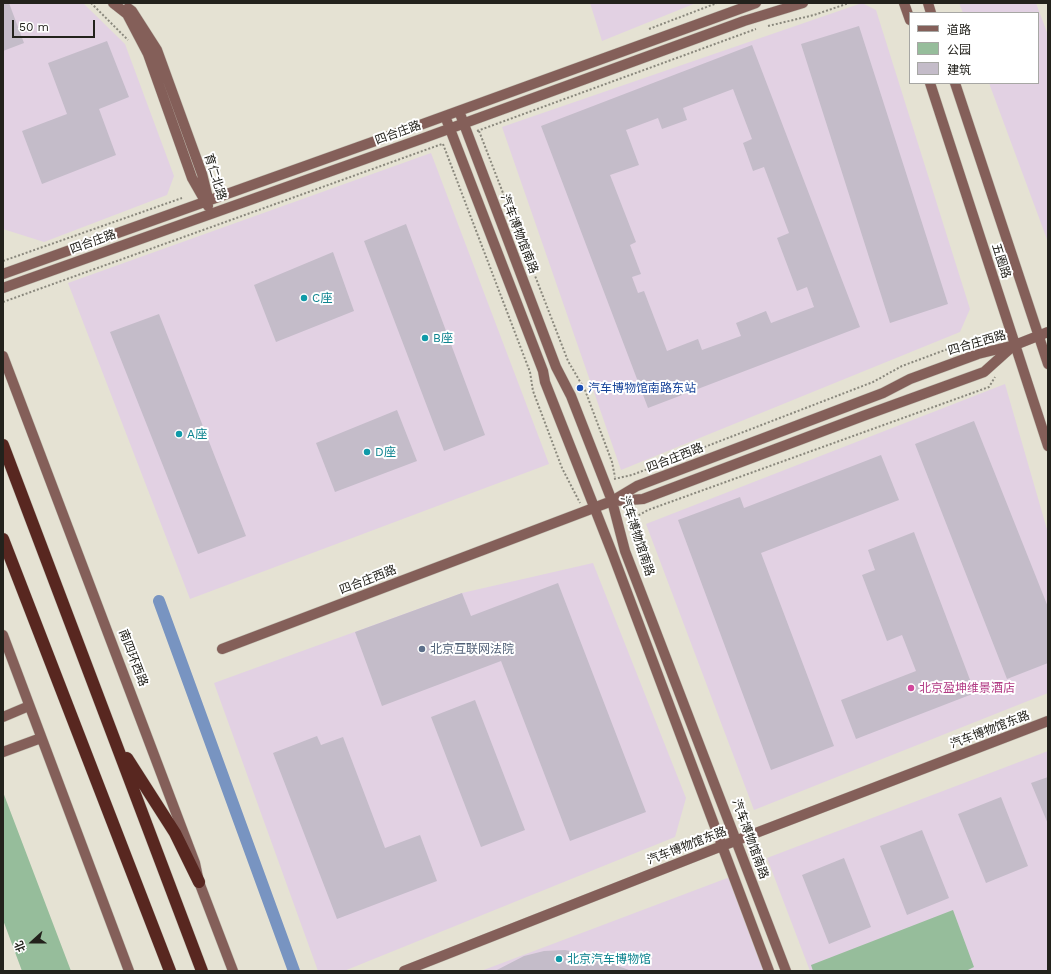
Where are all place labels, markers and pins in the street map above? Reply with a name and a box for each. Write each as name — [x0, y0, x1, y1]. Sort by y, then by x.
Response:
place label: C座 — [312, 291, 332, 305]
marker: C座 — [299, 293, 309, 303]
place label: B座 — [433, 331, 453, 345]
marker: B座 — [420, 333, 430, 343]
place label: 汽车博物馆南路东站 — [588, 381, 696, 395]
marker: 汽车博物馆南路东站 — [575, 383, 585, 393]
place label: A座 — [187, 427, 207, 441]
marker: A座 — [174, 429, 184, 439]
place label: D座 — [375, 445, 396, 459]
marker: D座 — [362, 447, 372, 457]
place label: 北京互联网法院 — [430, 642, 514, 656]
marker: 北京互联网法院 — [417, 644, 427, 654]
place label: 北京盈坤维景酒店 — [919, 681, 1015, 695]
marker: 北京盈坤维景酒店 — [906, 683, 916, 693]
place label: 北京汽车博物馆 — [567, 952, 651, 966]
marker: 北京汽车博物馆 — [554, 954, 564, 964]

